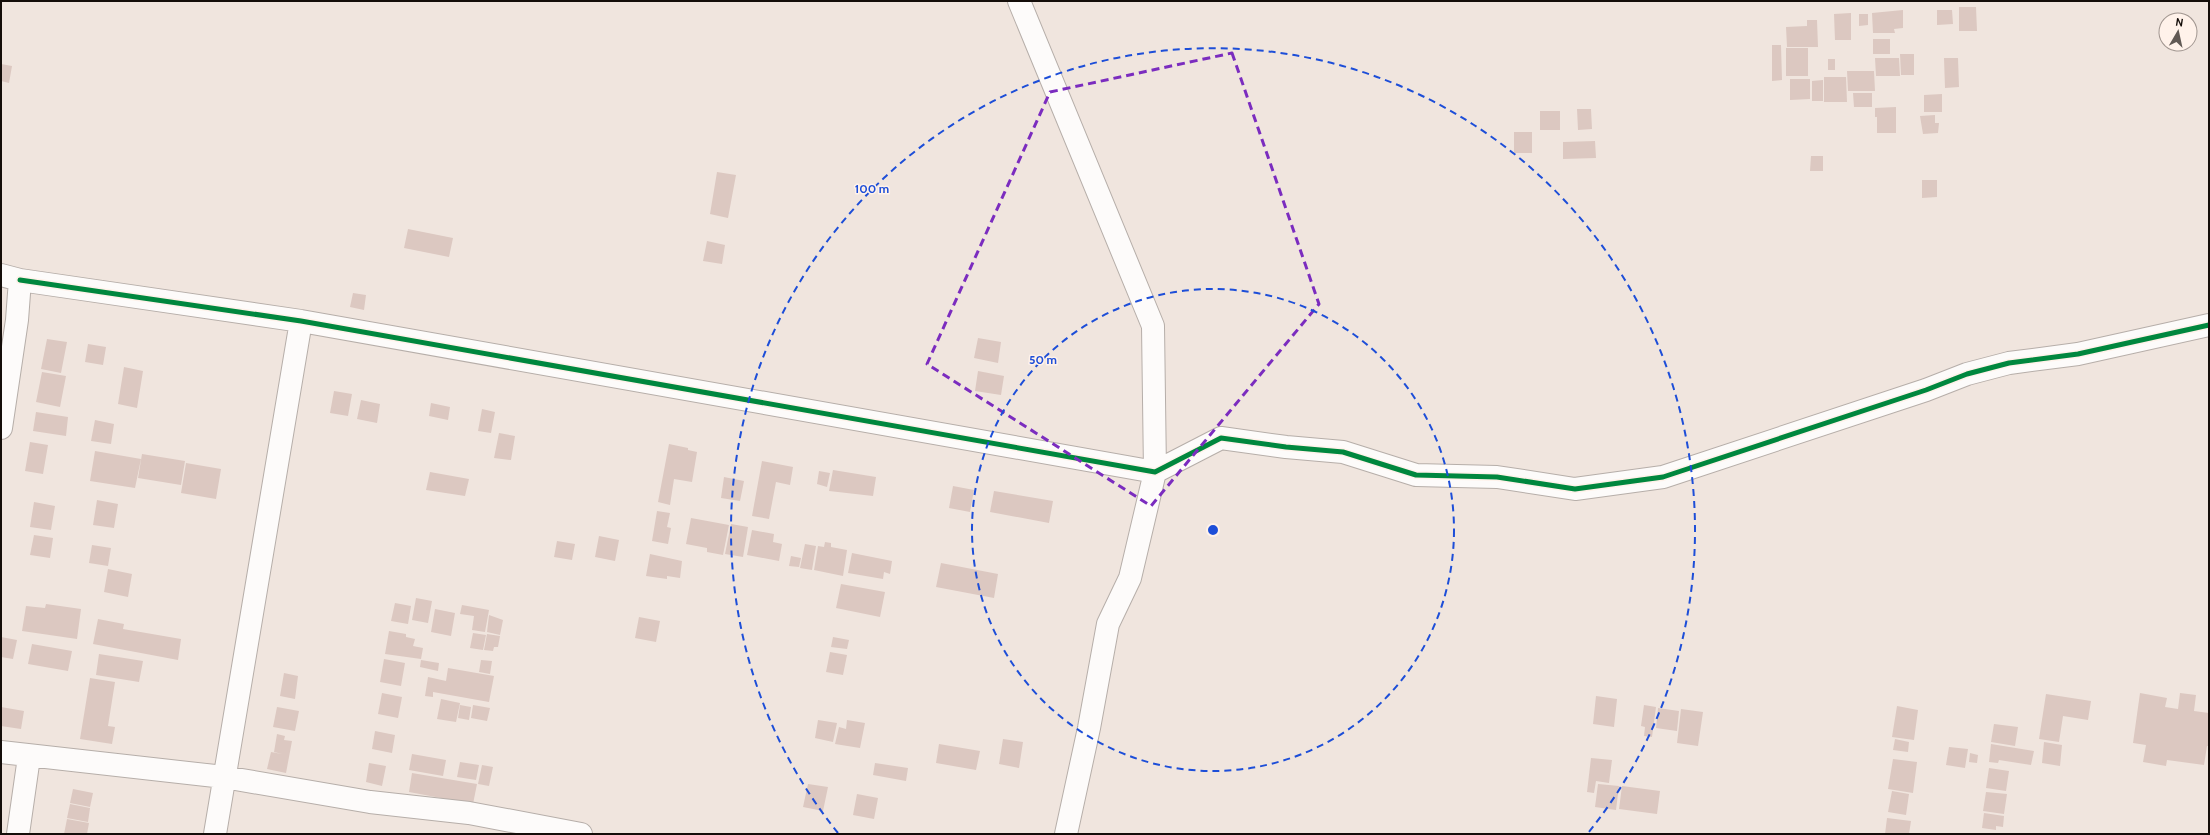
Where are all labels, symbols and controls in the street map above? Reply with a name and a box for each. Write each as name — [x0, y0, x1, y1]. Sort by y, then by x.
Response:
north arrow — [2158, 12, 2198, 52]
text: N — [2175, 15, 2185, 30]
text: 100 m — [855, 181, 889, 196]
text: 50 m — [1029, 352, 1057, 367]
centre of rings — [1206, 523, 1220, 537]

